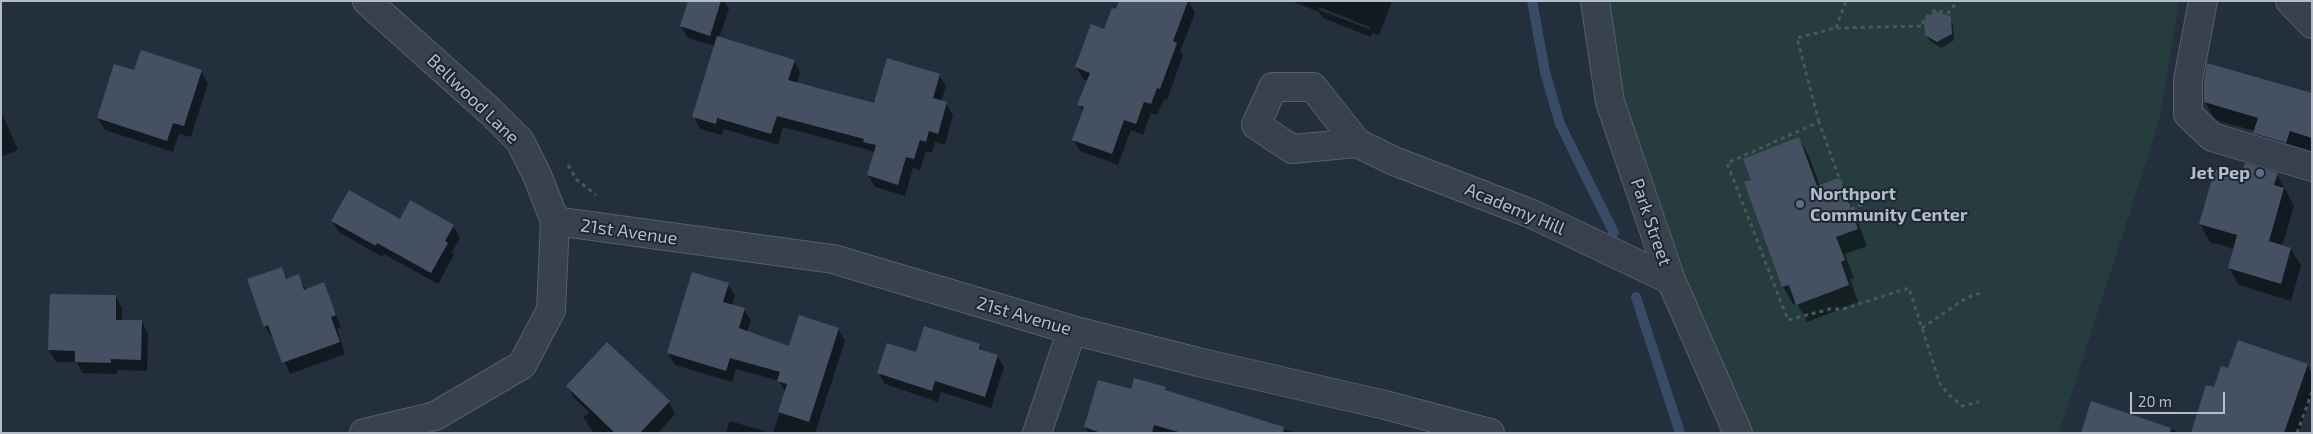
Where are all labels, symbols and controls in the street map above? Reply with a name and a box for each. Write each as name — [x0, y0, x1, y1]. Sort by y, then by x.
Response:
street label: Bellwood Lane — [422, 50, 524, 148]
place label: Jet Pep — [2190, 162, 2250, 184]
marker: Jet Pep — [2254, 167, 2266, 179]
street label: Park Street — [1626, 176, 1676, 268]
street label: Academy Hill — [1462, 178, 1568, 240]
place label: Northport Community Center — [1810, 183, 1968, 225]
marker: Northport Community Center — [1794, 198, 1806, 210]
street label: 21st Avenue — [579, 215, 679, 249]
street label: 21st Avenue — [974, 292, 1074, 340]
scale bar — [2133, 382, 2228, 414]
text: 20 m — [2138, 392, 2172, 410]

